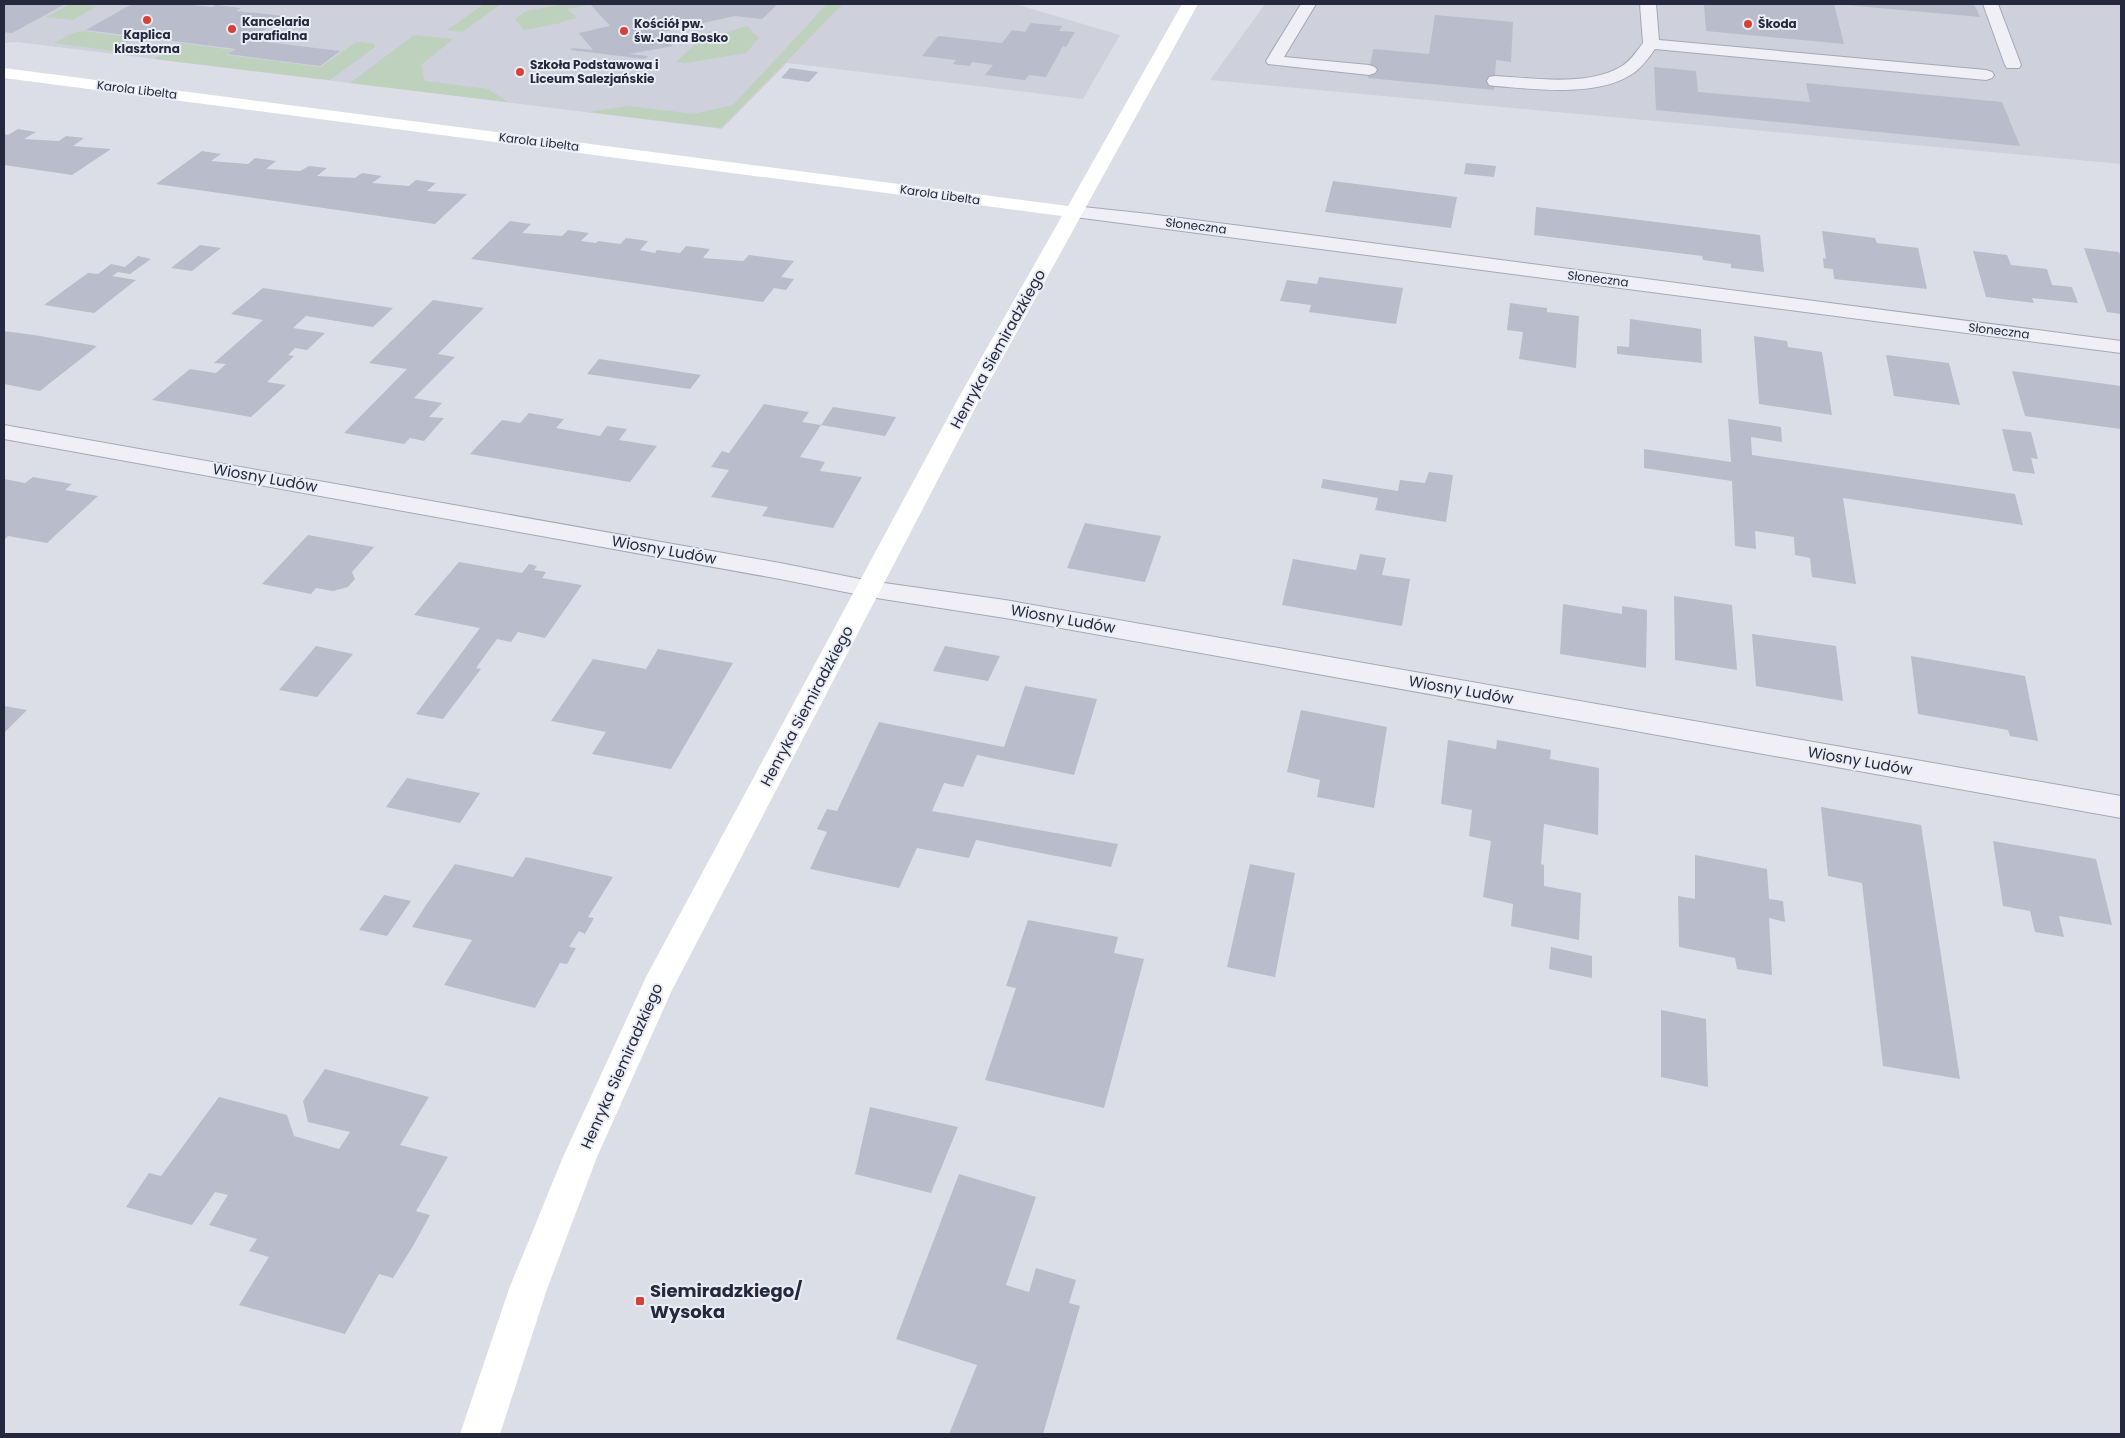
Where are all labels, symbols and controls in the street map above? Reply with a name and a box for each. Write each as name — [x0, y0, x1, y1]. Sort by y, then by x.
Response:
place label: Kancelaria parafialna — [242, 13, 310, 44]
marker: Kaplica klasztorna — [141, 14, 153, 26]
place label: Kościół pw. św. Jana Bosko — [634, 15, 729, 46]
place label: Škoda — [1758, 15, 1797, 32]
marker: Škoda — [1742, 18, 1754, 30]
marker: Kancelaria parafialna — [226, 23, 238, 35]
marker: Kościół pw. św. Jana Bosko — [618, 25, 630, 37]
place label: Kaplica klasztorna — [114, 26, 180, 57]
place label: Szkoła Podstawowa i Liceum Salezjańskie — [530, 56, 659, 87]
marker: Szkoła Podstawowa i Liceum Salezjańskie — [514, 66, 526, 78]
street label: Karola Libelta — [96, 76, 178, 103]
street label: Karola Libelta — [498, 128, 580, 155]
street label: Karola Libelta — [899, 180, 981, 209]
street label: Słoneczna — [1165, 213, 1228, 238]
street label: Henryka Siemiradzkiego — [945, 265, 1050, 432]
street label: Słoneczna — [1567, 266, 1630, 291]
street label: Słoneczna — [1968, 318, 2031, 343]
street label: Wiosny Ludów — [211, 458, 320, 497]
street label: Wiosny Ludów — [610, 530, 719, 569]
street label: Wiosny Ludów — [1009, 599, 1118, 638]
street label: Henryka Siemiradzkiego — [755, 622, 858, 790]
street label: Wiosny Ludów — [1407, 670, 1516, 709]
street label: Wiosny Ludów — [1806, 741, 1915, 780]
street label: Henryka Siemiradzkiego — [575, 980, 668, 1152]
place label: Siemiradzkiego/ Wysoka — [650, 1278, 802, 1324]
marker: Siemiradzkiego/ Wysoka — [634, 1295, 646, 1307]

